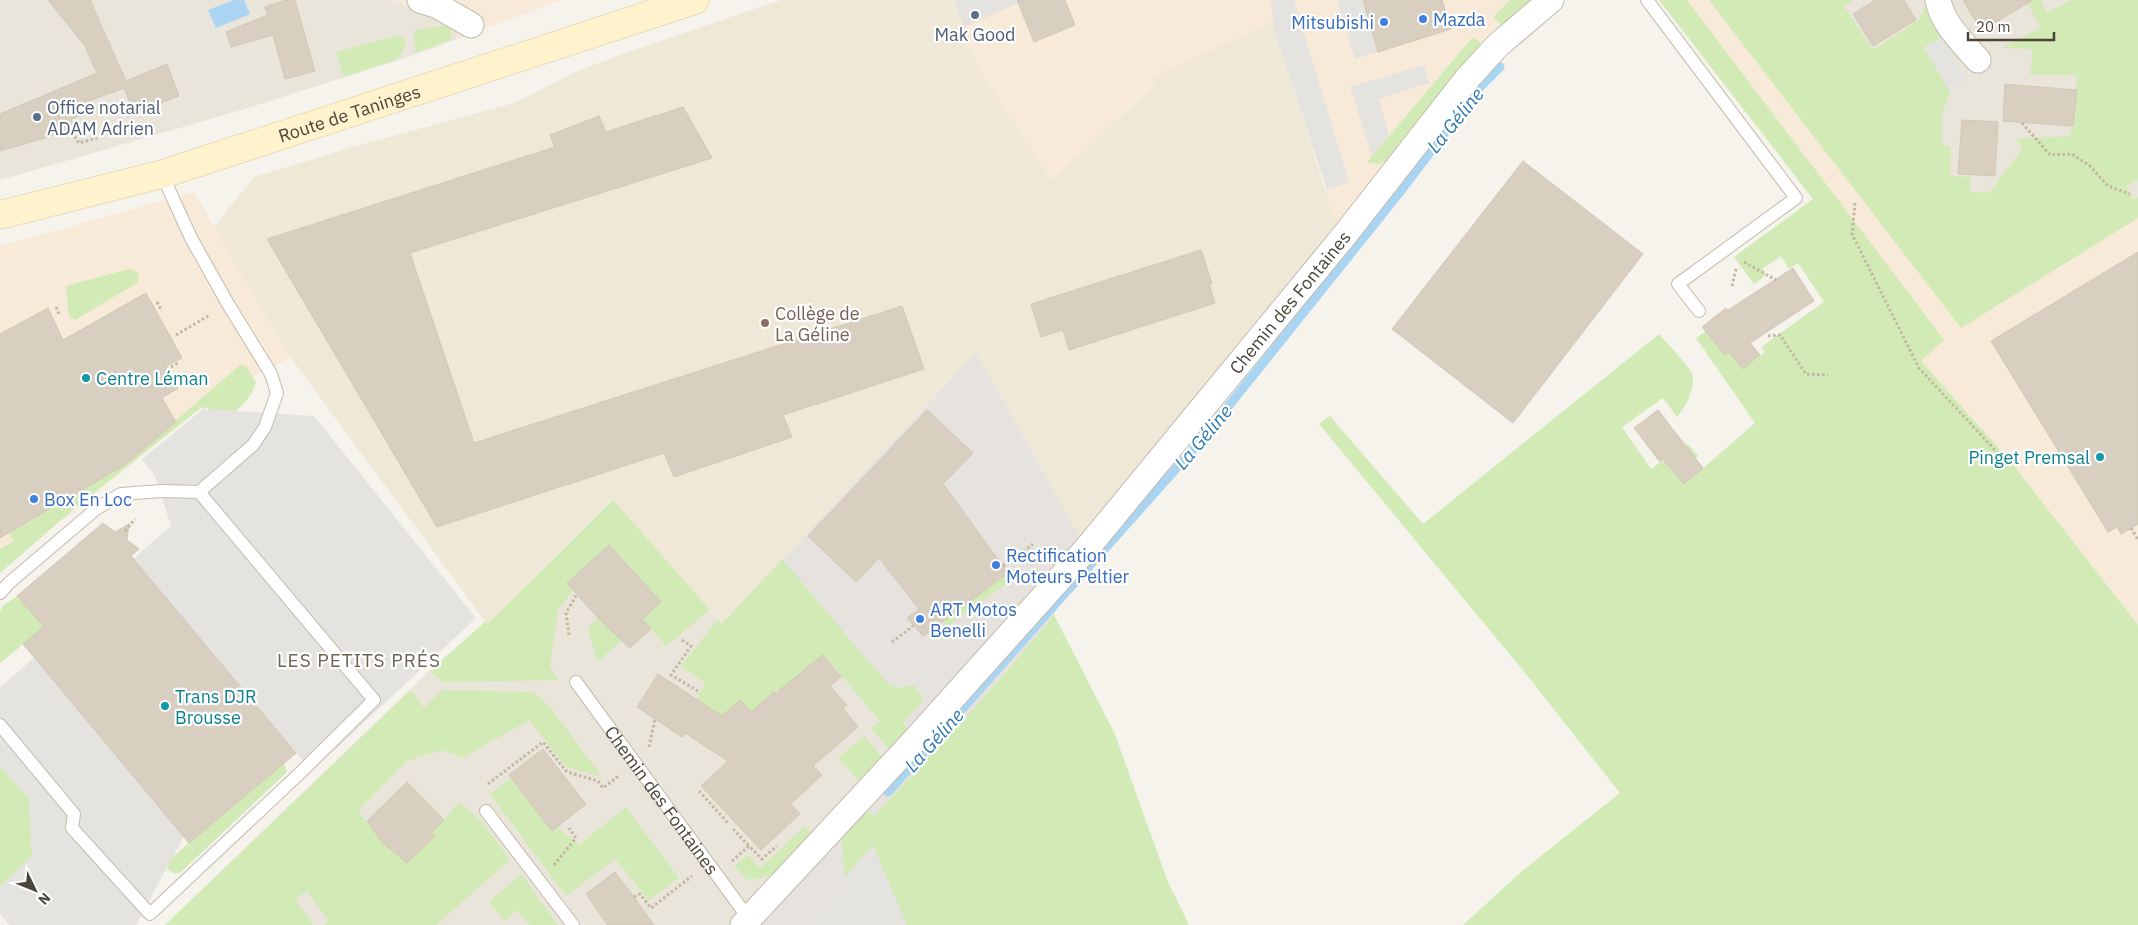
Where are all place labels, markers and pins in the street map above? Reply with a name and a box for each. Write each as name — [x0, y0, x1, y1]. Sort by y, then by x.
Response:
place label: Mazda — [1433, 8, 1486, 31]
marker: Mak Good — [969, 9, 981, 21]
place label: Mitsubishi — [1291, 11, 1374, 34]
marker: Mazda — [1417, 13, 1429, 25]
marker: Mitsubishi — [1378, 16, 1390, 28]
place label: Mak Good — [934, 23, 1016, 46]
place label: Office notarial ADAM Adrien — [47, 96, 161, 140]
marker: Office notarial ADAM Adrien — [31, 111, 43, 123]
place label: Collège de La Géline — [775, 302, 860, 346]
marker: Collège de La Géline — [759, 317, 771, 329]
place label: Centre Léman — [96, 367, 209, 390]
marker: Centre Léman — [80, 372, 92, 384]
place label: Pinget Premsal — [1968, 446, 2090, 469]
marker: Pinget Premsal — [2094, 451, 2106, 463]
place label: Box En Loc — [44, 488, 132, 511]
marker: Box En Loc — [28, 493, 40, 505]
place label: Rectification Moteurs Peltier — [1006, 544, 1130, 588]
marker: Rectification Moteurs Peltier — [990, 559, 1002, 571]
place label: ART Motos Benelli — [930, 598, 1017, 642]
marker: ART Motos Benelli — [914, 613, 926, 625]
place label: Trans DJR Brousse — [175, 685, 256, 729]
marker: Trans DJR Brousse — [159, 700, 171, 712]

